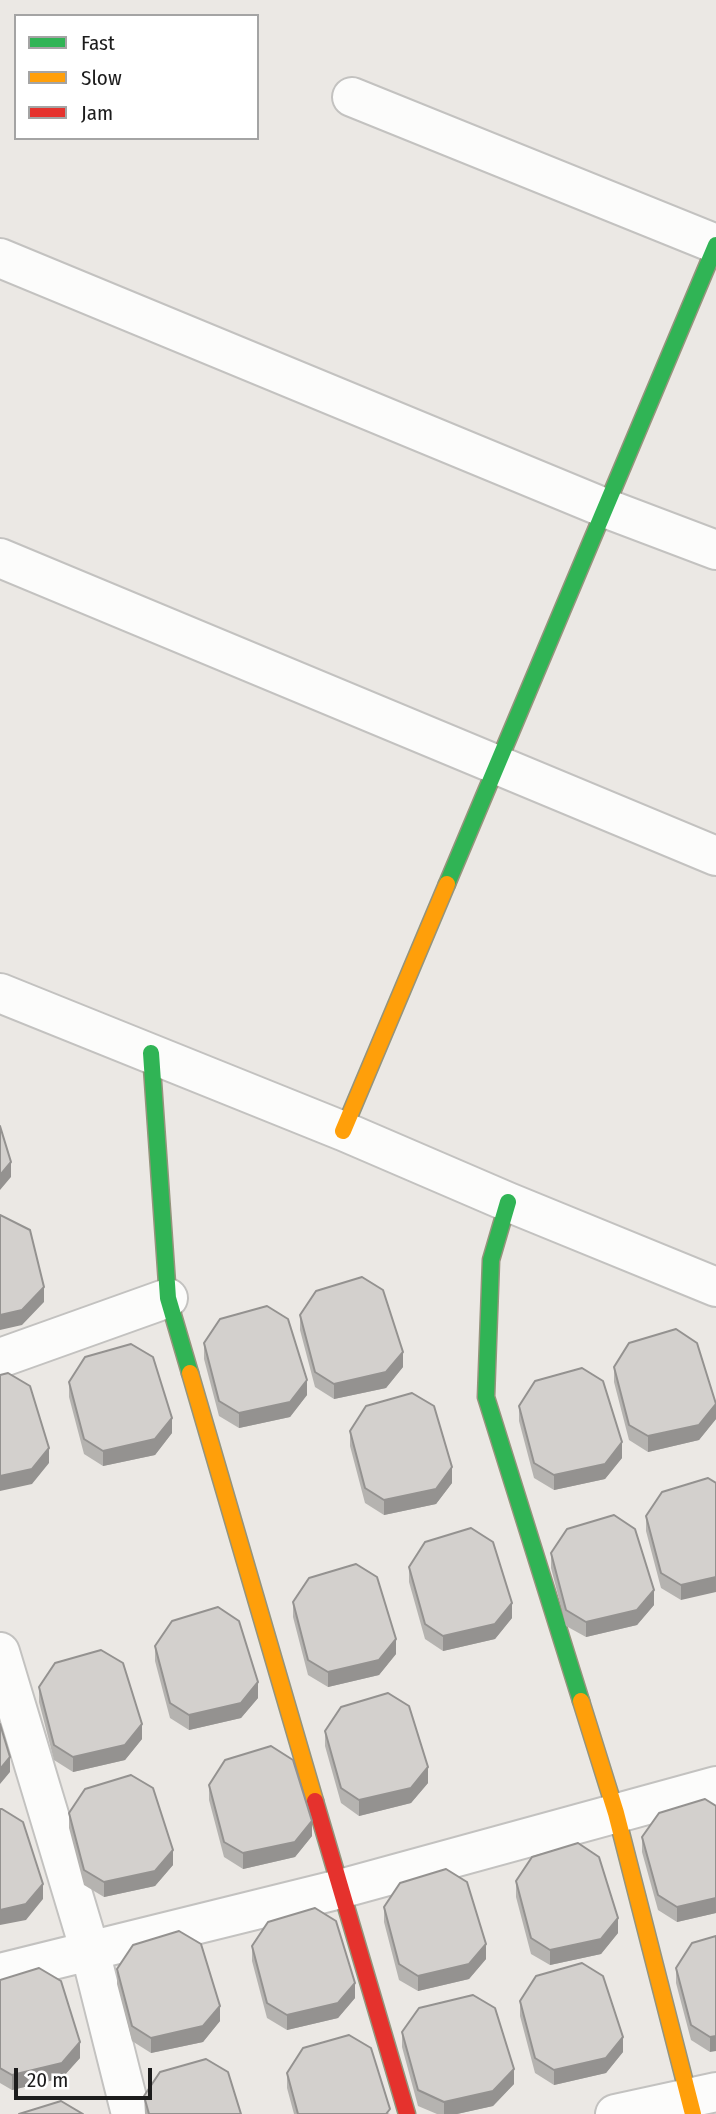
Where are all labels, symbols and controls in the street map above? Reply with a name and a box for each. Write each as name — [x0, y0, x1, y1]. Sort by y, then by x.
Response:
legend — [14, 14, 259, 140]
text: Fast — [81, 30, 115, 56]
text: Slow — [81, 65, 122, 91]
text: Jam — [81, 100, 113, 126]
scale bar — [18, 2054, 156, 2098]
text: 20 m — [27, 2067, 68, 2093]

